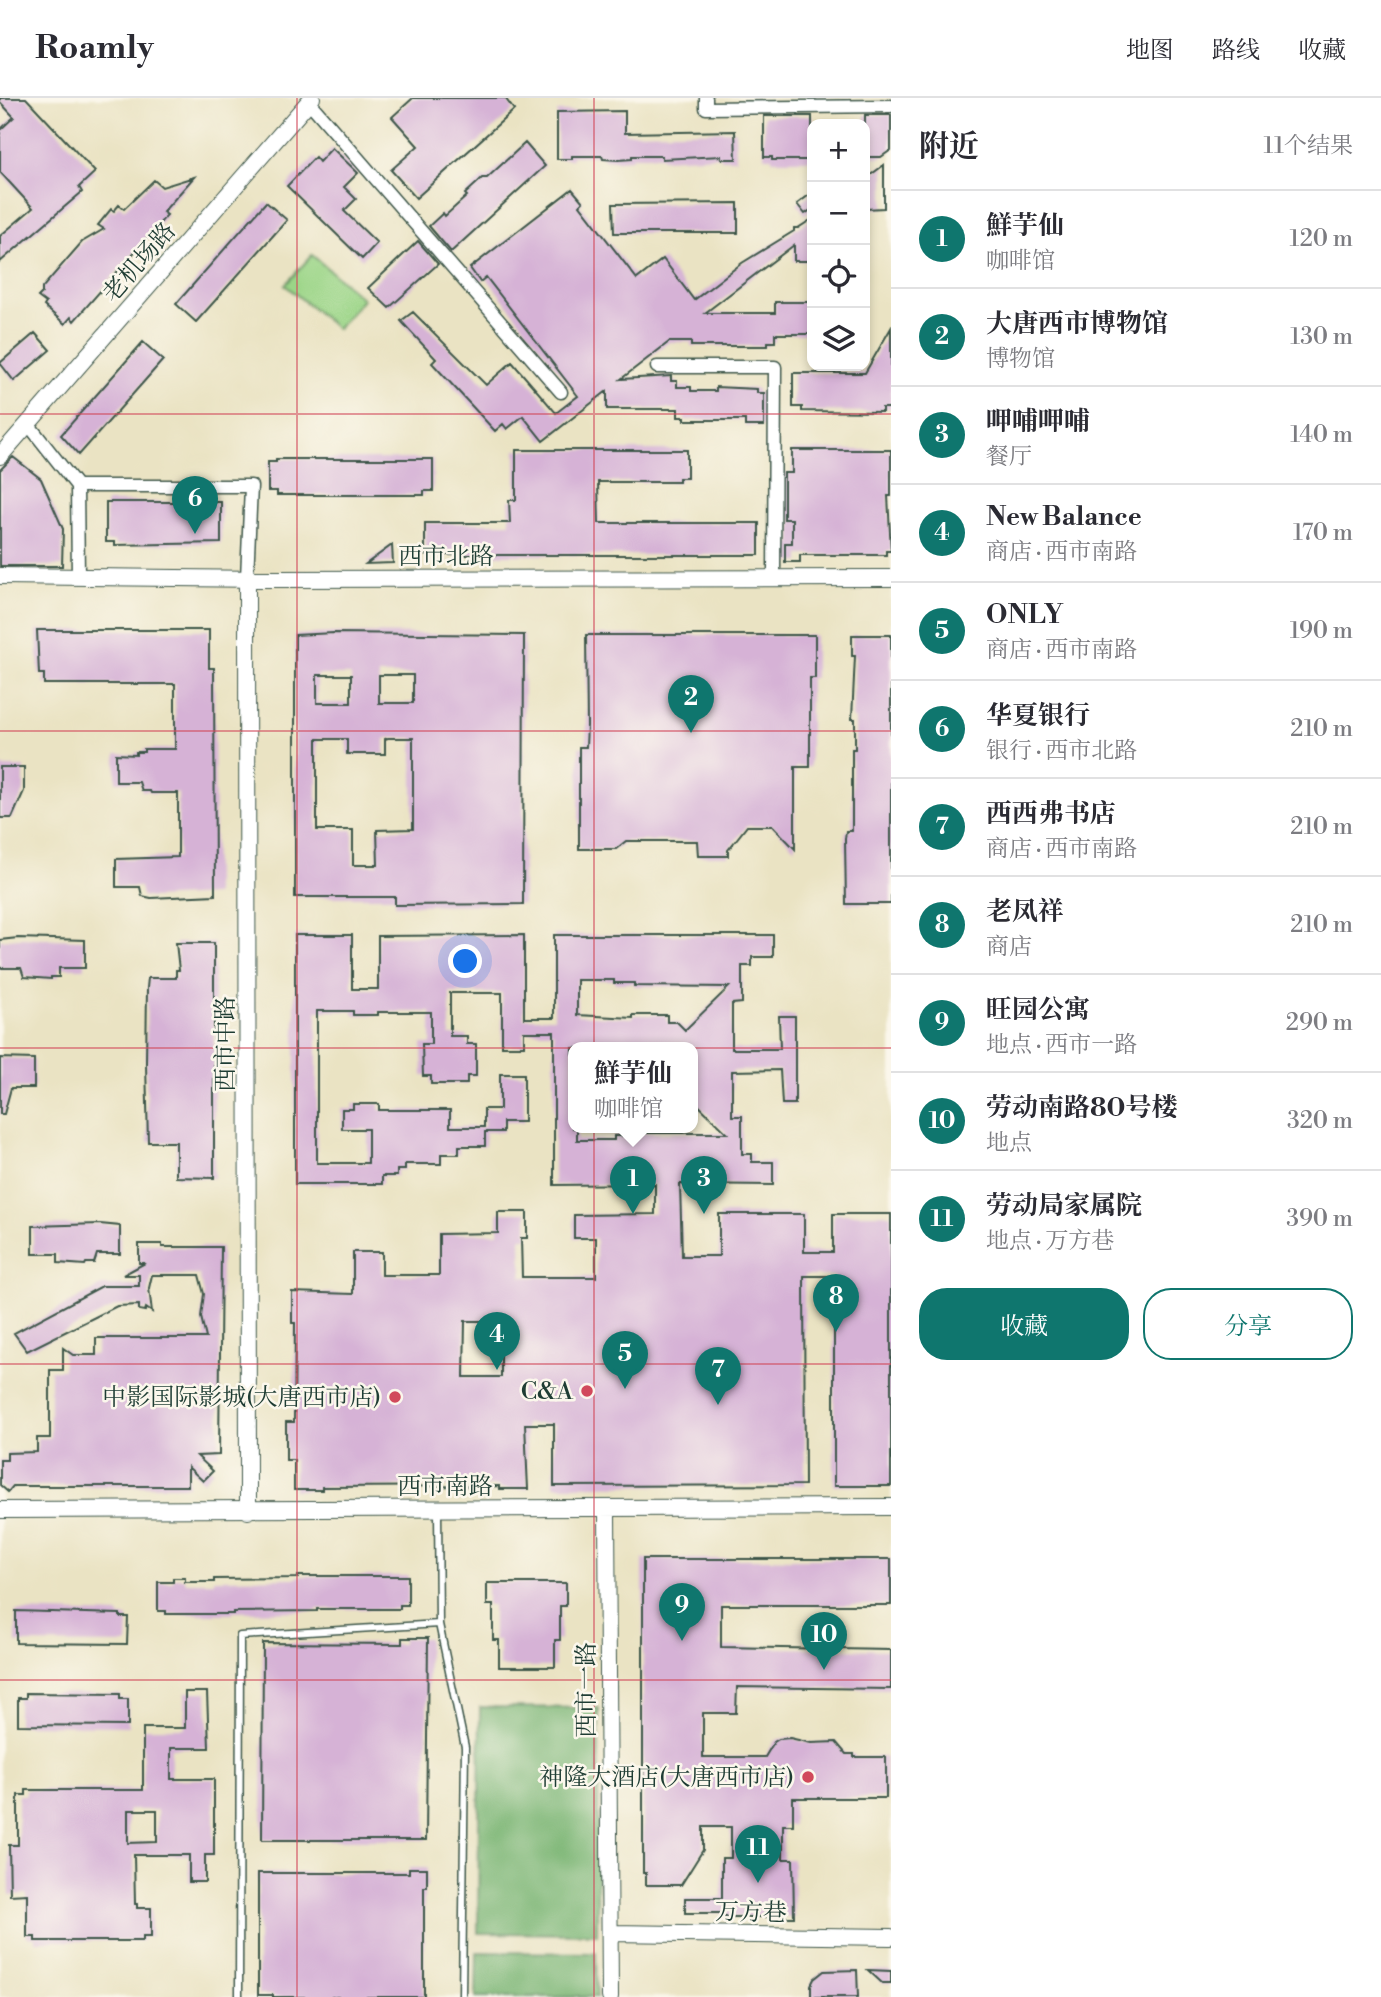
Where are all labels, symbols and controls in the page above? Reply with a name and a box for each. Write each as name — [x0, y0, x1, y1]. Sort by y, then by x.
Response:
text: Roamly — [35, 28, 154, 69]
text: 地图 — [1126, 36, 1174, 66]
text: 路线 — [1212, 36, 1260, 66]
text: 收藏 — [1298, 36, 1346, 66]
map controls — [807, 119, 870, 371]
button: + — [807, 119, 870, 182]
text: 附近 — [919, 128, 979, 166]
text: 11个结果 — [1263, 132, 1353, 160]
button: − — [807, 182, 870, 245]
text: 鮮芋仙 — [986, 210, 1064, 242]
street label: 老机场路 — [97, 217, 183, 309]
text: 1 — [936, 225, 948, 253]
text: 120 m — [1289, 225, 1353, 253]
button: locate — [807, 245, 870, 308]
text: 咖啡馆 — [986, 247, 1055, 275]
button: layers — [807, 308, 870, 371]
text: 大唐西市博物馆 — [986, 308, 1168, 340]
text: 2 — [935, 323, 949, 351]
text: 130 m — [1290, 323, 1353, 351]
text: 博物馆 — [986, 345, 1055, 373]
text: 呷哺呷哺 — [986, 406, 1090, 438]
text: 3 — [935, 421, 949, 449]
text: 140 m — [1290, 421, 1353, 449]
text: 餐厅 — [986, 443, 1032, 471]
pin: 6 — [172, 476, 218, 534]
text: New Balance — [986, 501, 1142, 533]
text: 4 — [934, 519, 950, 547]
text: 170 m — [1293, 519, 1353, 547]
text: 商店 · 西市南路 — [986, 538, 1137, 566]
street label: 西市北路 — [398, 542, 494, 572]
text: ONLY — [986, 599, 1064, 631]
text: 5 — [935, 617, 949, 645]
text: 190 m — [1290, 617, 1353, 645]
text: 商店 · 西市南路 — [986, 636, 1137, 664]
pin: 2 — [668, 675, 714, 733]
text: 华夏银行 — [986, 700, 1090, 732]
text: 6 — [935, 715, 949, 743]
text: 210 m — [1290, 715, 1353, 743]
text: 银行 · 西市北路 — [986, 737, 1137, 765]
text: 西西弗书店 — [986, 798, 1116, 830]
text: 7 — [935, 813, 949, 841]
text: 210 m — [1290, 813, 1353, 841]
text: 商店 · 西市南路 — [986, 835, 1137, 863]
text: 老凤祥 — [986, 896, 1064, 928]
text: 8 — [935, 911, 949, 939]
text: 210 m — [1290, 911, 1353, 939]
text: 商店 — [986, 933, 1032, 961]
your location — [448, 944, 482, 978]
text: 旺园公寓 — [986, 994, 1090, 1026]
street label: 西市中路 — [211, 996, 241, 1092]
text: 9 — [935, 1009, 949, 1037]
text: 290 m — [1286, 1009, 1353, 1037]
text: 地点 · 西市一路 — [986, 1031, 1137, 1059]
popup — [568, 1042, 698, 1133]
text: 鮮芋仙 — [594, 1058, 672, 1090]
text: 劳动南路80号楼 — [986, 1092, 1177, 1124]
text: 咖啡馆 — [594, 1095, 663, 1123]
text: 10 — [928, 1107, 956, 1135]
text: 320 m — [1287, 1107, 1353, 1135]
text: 地点 — [986, 1129, 1032, 1157]
pin: 1 — [610, 1156, 656, 1214]
pin: 3 — [681, 1156, 727, 1214]
text: 劳动局家属院 — [986, 1190, 1142, 1222]
text: 11 — [931, 1205, 953, 1233]
text: 390 m — [1286, 1205, 1353, 1233]
text: 地点 · 万方巷 — [986, 1227, 1114, 1255]
pin: 8 — [813, 1274, 859, 1332]
button: 收藏 — [919, 1288, 1129, 1360]
button: 分享 — [1143, 1288, 1353, 1360]
pin: 4 — [474, 1312, 520, 1370]
pin: 5 — [602, 1331, 648, 1389]
pin: 7 — [695, 1347, 741, 1405]
place label: C&A — [521, 1377, 574, 1407]
place label: 中影国际影城(大唐西市店) — [102, 1383, 381, 1413]
marker: C&A — [579, 1383, 595, 1399]
marker: 中影国际影城(大唐西市店) — [387, 1389, 403, 1405]
street label: 西市南路 — [397, 1472, 493, 1502]
pin: 9 — [659, 1583, 705, 1641]
pin: 10 — [801, 1612, 847, 1670]
street label: 西市一路 — [572, 1642, 602, 1738]
place label: 神隆大酒店(大唐西市店) — [539, 1763, 794, 1793]
marker: 神隆大酒店(大唐西市店) — [800, 1769, 816, 1785]
pin: 11 — [735, 1825, 781, 1883]
street label: 万方巷 — [715, 1897, 787, 1929]

